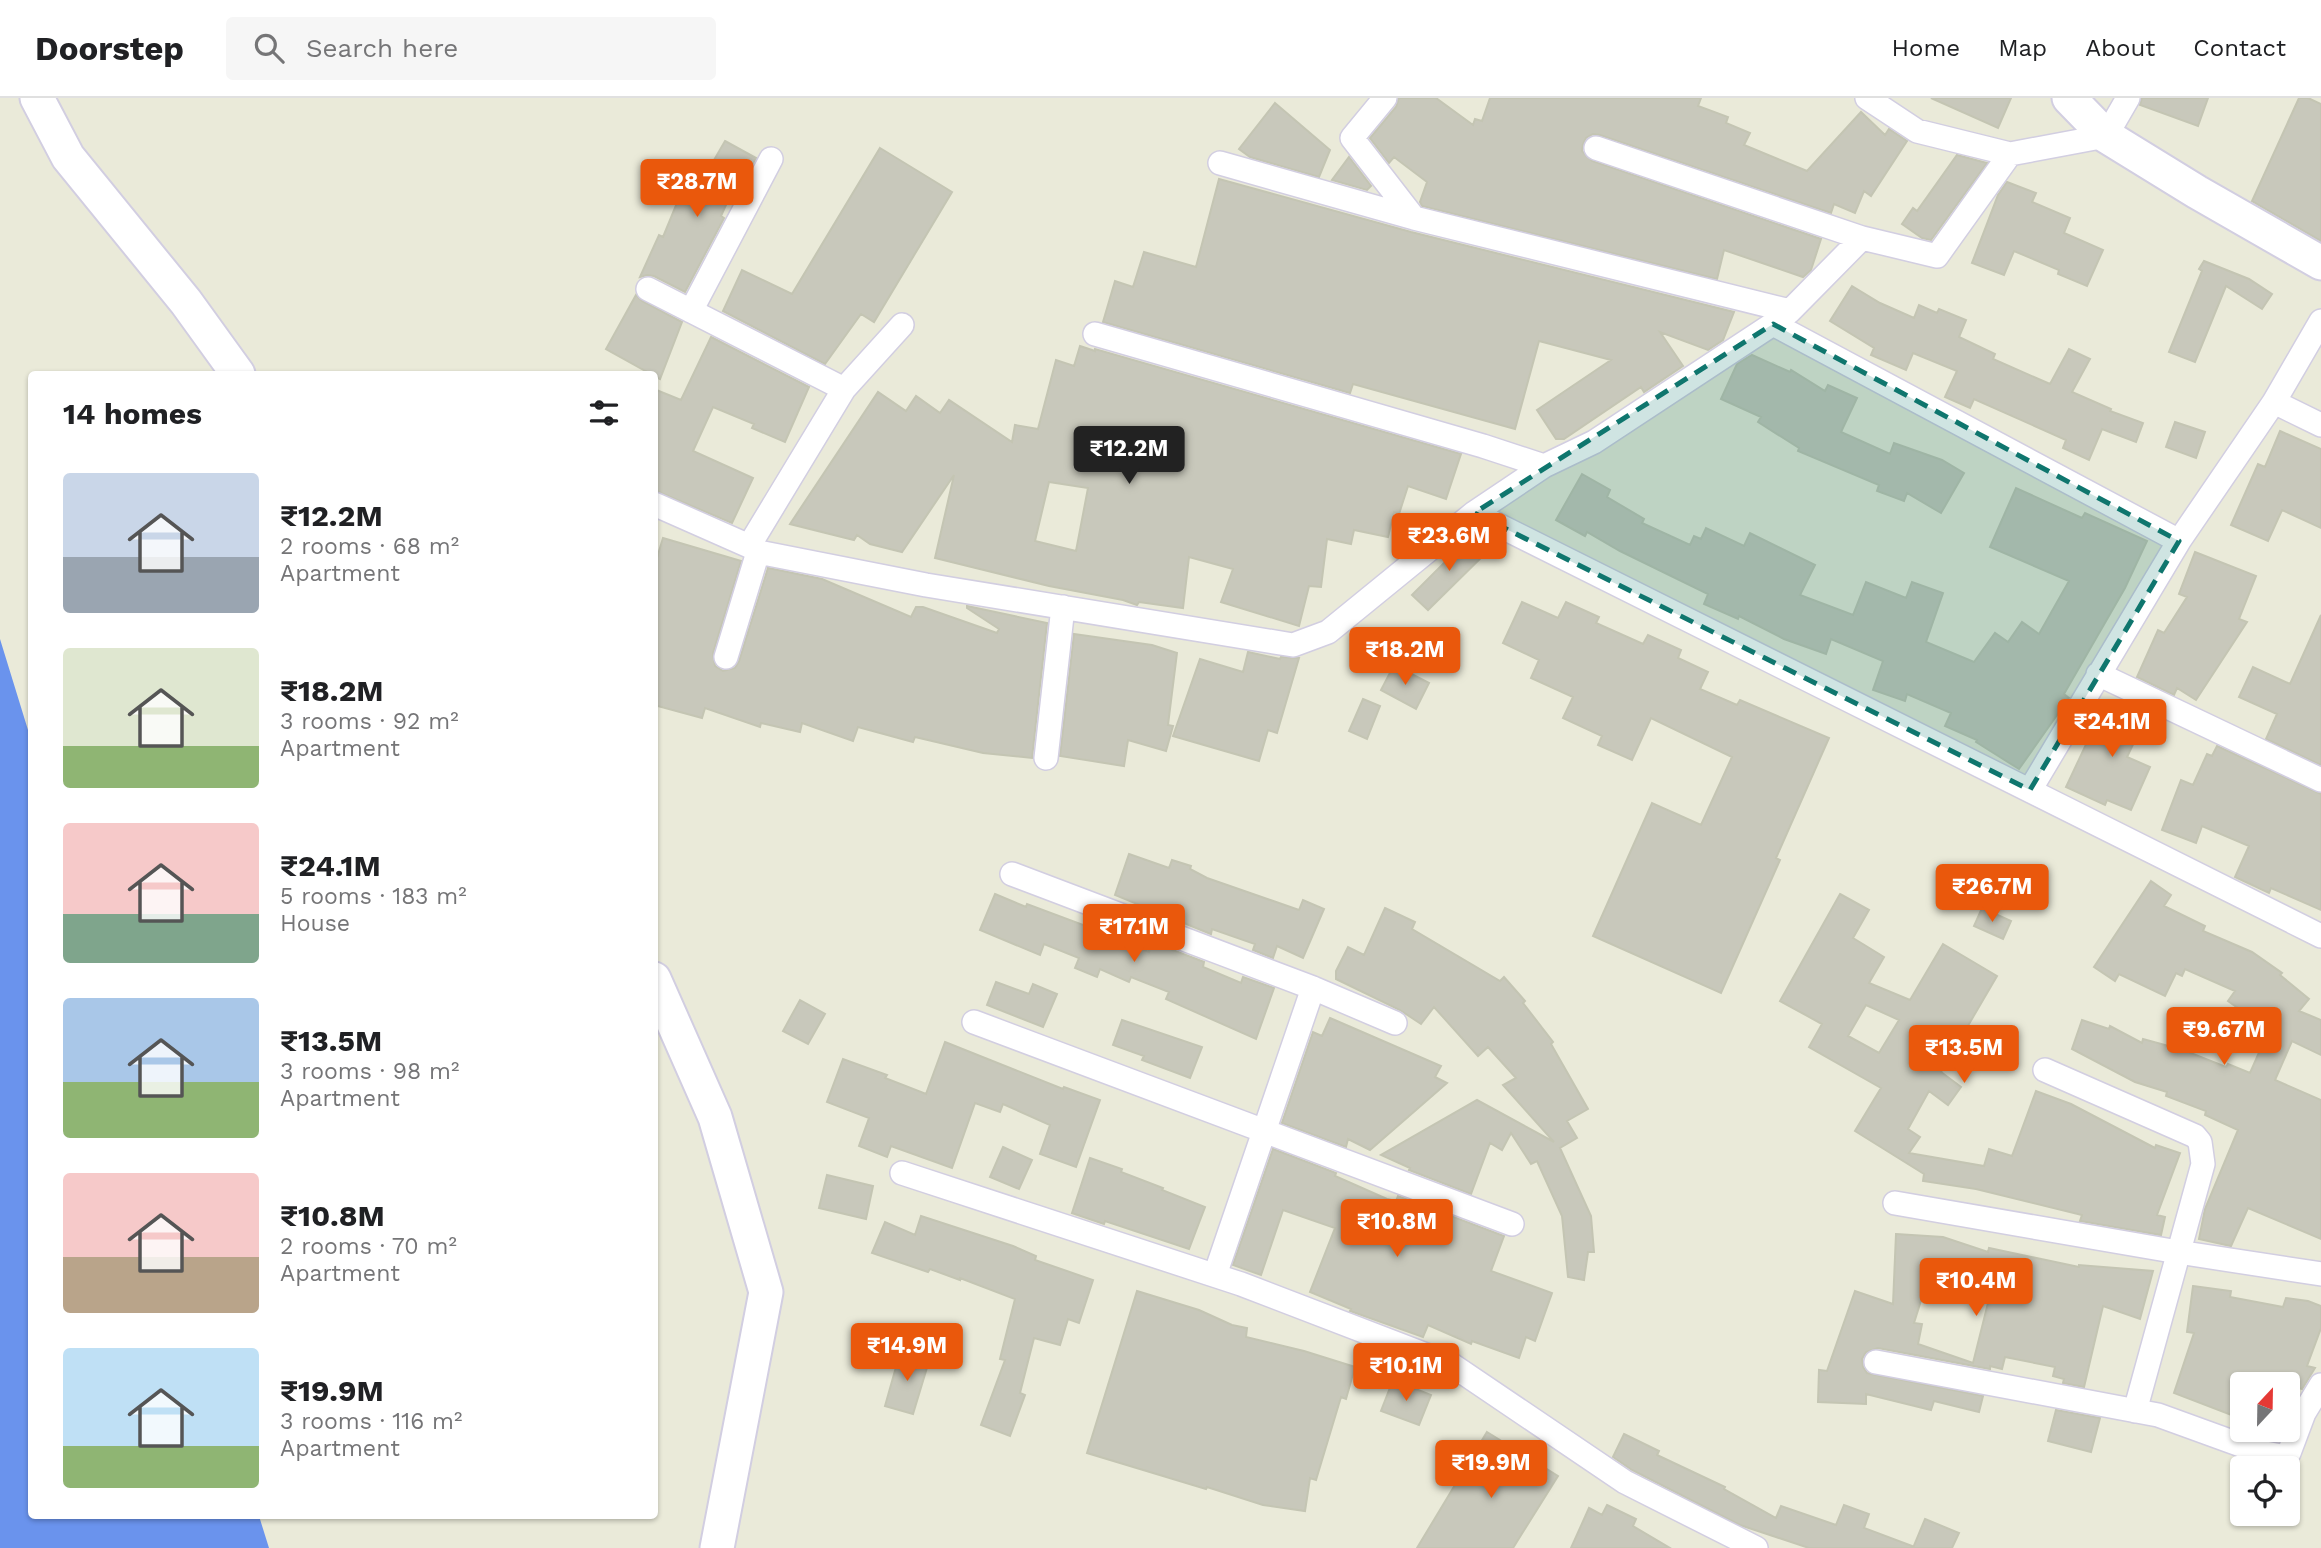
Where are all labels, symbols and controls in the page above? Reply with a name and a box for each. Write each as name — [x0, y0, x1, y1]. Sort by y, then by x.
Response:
search box — [226, 17, 716, 80]
text: Doorstep — [35, 29, 184, 68]
icon: search — [250, 29, 288, 67]
text: Search here — [306, 33, 458, 63]
text: Home — [1892, 34, 1960, 62]
text: Map — [1998, 34, 2047, 62]
text: About — [2085, 34, 2155, 62]
text: Contact — [2193, 34, 2286, 62]
pin: ₹28.7M — [640, 159, 754, 219]
text: ₹28.7M — [657, 168, 737, 195]
icon: filters — [585, 394, 623, 432]
text: 14 homes — [63, 396, 202, 431]
pin: ₹12.2M — [1072, 426, 1186, 486]
text: ₹12.2M — [1090, 435, 1168, 462]
text: ₹12.2M — [280, 498, 383, 533]
icon: home — [119, 501, 203, 585]
pin: ₹23.6M — [1392, 514, 1506, 573]
text: ₹23.6M — [1408, 522, 1490, 549]
text: 2 rooms · 68 m² — [280, 533, 459, 560]
text: Apartment — [280, 560, 400, 587]
pin: ₹18.2M — [1348, 628, 1462, 687]
text: ₹18.2M — [1365, 636, 1445, 663]
text: ₹18.2M — [280, 673, 384, 708]
icon: home — [119, 676, 203, 760]
pin: ₹24.1M — [2055, 700, 2169, 759]
text: 3 rooms · 92 m² — [280, 708, 459, 735]
text: ₹24.1M — [2073, 708, 2151, 735]
text: Apartment — [280, 735, 400, 762]
text: ₹24.1M — [280, 848, 381, 883]
icon: home — [119, 851, 203, 935]
pin: ₹26.7M — [1935, 864, 2049, 924]
text: ₹26.7M — [1952, 873, 2032, 900]
text: 5 rooms · 183 m² — [280, 883, 467, 910]
pin: ₹17.1M — [1077, 904, 1191, 964]
text: House — [280, 910, 350, 937]
text: ₹17.1M — [1099, 913, 1169, 940]
pin: ₹9.67M — [2167, 1007, 2281, 1067]
text: ₹9.67M — [2183, 1016, 2265, 1043]
text: ₹13.5M — [280, 1023, 382, 1058]
icon: home — [119, 1026, 203, 1110]
pin: ₹13.5M — [1907, 1026, 2021, 1085]
text: ₹13.5M — [1925, 1034, 2003, 1061]
text: 3 rooms · 98 m² — [280, 1058, 459, 1085]
text: Apartment — [280, 1085, 400, 1112]
text: ₹10.8M — [280, 1198, 385, 1233]
pin: ₹10.8M — [1340, 1200, 1454, 1259]
icon: home — [119, 1201, 203, 1285]
text: ₹10.8M — [1357, 1208, 1437, 1235]
text: 2 rooms · 70 m² — [280, 1233, 457, 1260]
pin: ₹10.4M — [1919, 1258, 2033, 1318]
text: Apartment — [280, 1260, 400, 1287]
text: ₹10.4M — [1936, 1267, 2016, 1294]
pin: ₹14.9M — [850, 1324, 964, 1383]
text: ₹14.9M — [867, 1332, 947, 1359]
pin: ₹10.1M — [1349, 1344, 1463, 1403]
text: ₹10.1M — [1369, 1352, 1443, 1379]
north arrow — [2230, 1372, 2300, 1442]
map controls — [2230, 1372, 2300, 1526]
text: ₹19.9M — [280, 1373, 384, 1408]
icon: home — [119, 1376, 203, 1460]
text: 3 rooms · 116 m² — [280, 1408, 462, 1435]
text: Apartment — [280, 1435, 400, 1462]
pin: ₹19.9M — [1434, 1440, 1548, 1500]
text: ₹19.9M — [1451, 1449, 1531, 1476]
button: locate — [2230, 1456, 2300, 1526]

